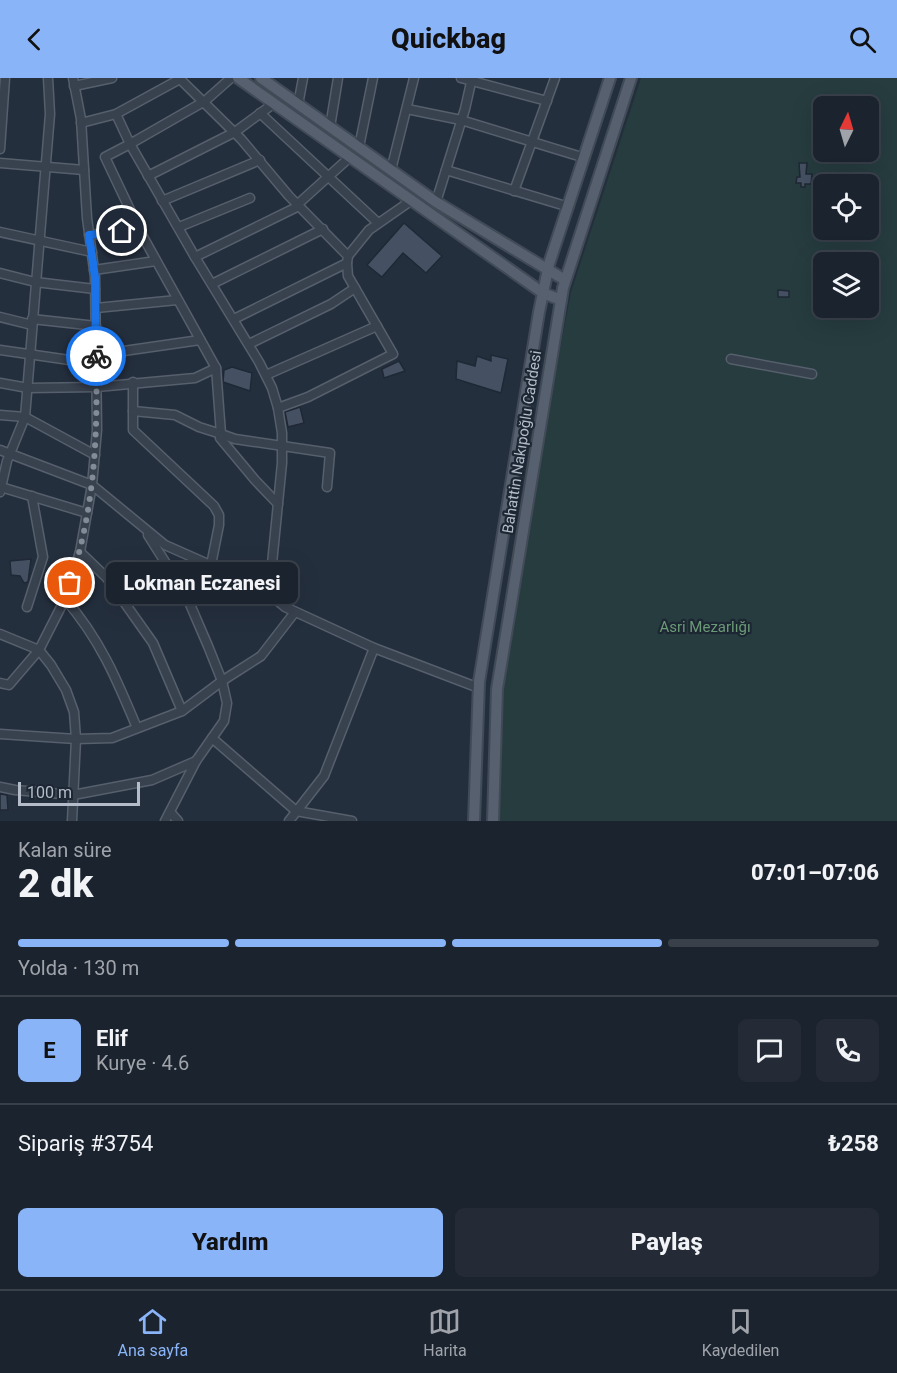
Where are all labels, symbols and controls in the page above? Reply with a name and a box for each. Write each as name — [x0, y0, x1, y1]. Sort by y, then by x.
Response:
icon: back — [18, 23, 51, 56]
text: Quickbag — [391, 23, 506, 55]
icon: search — [846, 23, 879, 56]
north arrow — [813, 96, 879, 162]
map controls — [813, 96, 879, 318]
button: locate — [813, 174, 879, 240]
pin — [96, 205, 147, 256]
icon: home — [105, 214, 138, 247]
button: layers — [813, 252, 879, 318]
courier — [66, 326, 126, 386]
icon: bike — [80, 340, 113, 373]
street label: Bahattin Nakıpoğlu Caddesi — [499, 349, 545, 535]
pin — [44, 557, 95, 608]
callout: Lokman Eczanesi — [106, 562, 298, 604]
icon: bag — [53, 566, 86, 599]
text: Lokman Eczanesi — [123, 571, 281, 595]
park label: Asri Mezarlığı — [659, 618, 751, 636]
scale bar — [18, 779, 140, 806]
text: 100 m — [27, 783, 72, 802]
text: Kalan süre — [18, 838, 112, 862]
text: 07:01–07:06 — [751, 860, 879, 885]
text: 2 dk — [18, 861, 93, 907]
text: Yolda · 130 m — [18, 956, 139, 980]
button: chat — [738, 1019, 801, 1082]
button: phone — [816, 1019, 879, 1082]
text: Elif — [96, 1026, 128, 1051]
text: E — [43, 1038, 56, 1063]
text: Kurye · 4.6 — [96, 1051, 189, 1075]
text: Sipariş #3754 — [18, 1131, 153, 1156]
text: ₺258 — [828, 1131, 879, 1156]
button: Yardım — [18, 1208, 443, 1277]
button: Paylaş — [455, 1208, 879, 1277]
tab: Ana sayfa — [118, 1305, 188, 1360]
tab: Harita — [423, 1305, 467, 1360]
tab: Kaydedilen — [702, 1305, 779, 1360]

